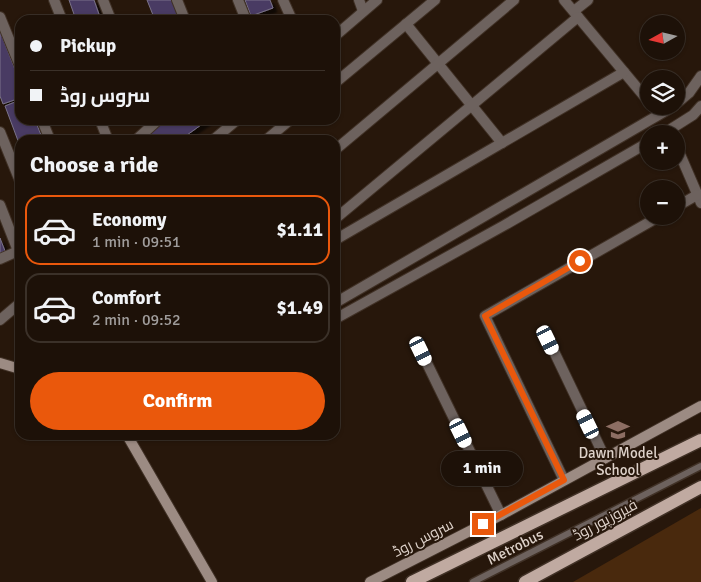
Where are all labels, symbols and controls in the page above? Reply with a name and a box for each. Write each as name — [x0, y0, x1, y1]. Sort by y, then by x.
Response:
north arrow — [640, 15, 685, 60]
map controls — [640, 15, 685, 225]
text: Pickup — [60, 34, 116, 58]
button: layers — [640, 70, 685, 115]
text: سروس روڈ — [60, 84, 150, 108]
button: + — [640, 125, 685, 170]
text: Choose a ride — [30, 151, 158, 178]
button: − — [640, 180, 685, 225]
icon: car — [32, 208, 77, 253]
text: Economy — [92, 208, 166, 232]
text: $1.11 — [277, 218, 323, 242]
text: 1 min · 09:51 — [92, 232, 181, 252]
route start — [569, 250, 591, 272]
icon: car — [32, 286, 77, 331]
text: Comfort — [92, 286, 161, 310]
text: $1.49 — [277, 296, 323, 320]
text: 2 min · 09:52 — [92, 310, 181, 330]
car — [534, 323, 561, 357]
car — [407, 334, 434, 368]
button: Confirm — [30, 372, 325, 430]
car — [574, 407, 601, 441]
car — [447, 416, 474, 450]
school or university icon: Dawn Model School — [605, 417, 631, 443]
place label: Dawn Model School — [578, 444, 658, 479]
callout: 1 min — [442, 452, 524, 486]
text: 1 min — [463, 458, 501, 478]
street label: فیروزپور روڈ — [570, 495, 641, 545]
route end — [472, 513, 494, 535]
street label: سروس روڈ — [390, 515, 457, 562]
street label: Metrobus — [484, 525, 546, 569]

